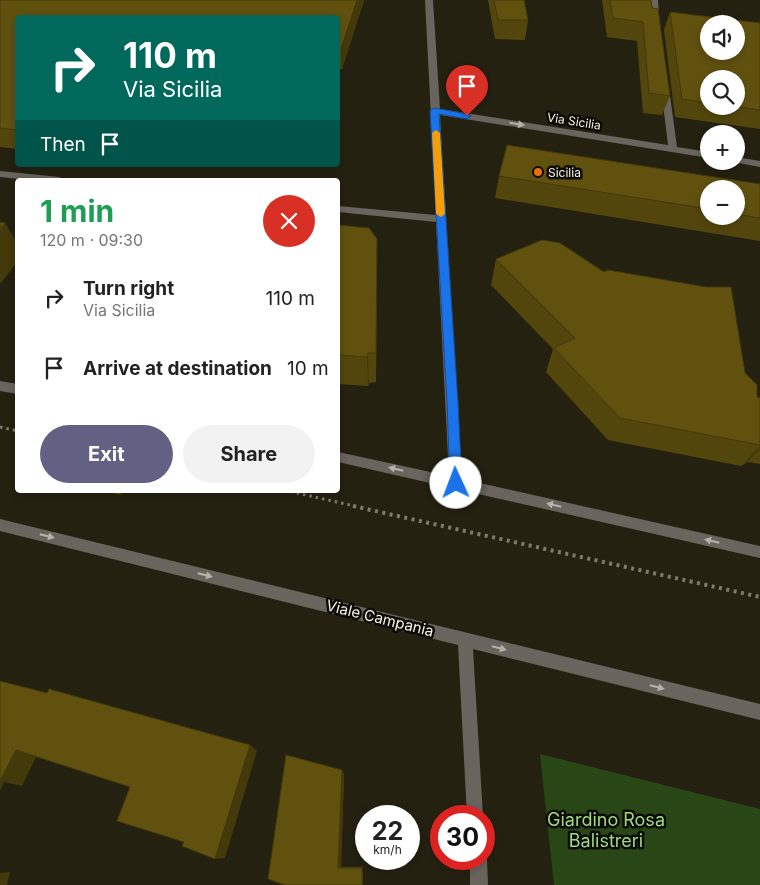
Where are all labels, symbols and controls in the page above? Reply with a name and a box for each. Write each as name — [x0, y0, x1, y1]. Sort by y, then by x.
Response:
map controls — [700, 15, 745, 225]
button: sound — [700, 15, 745, 60]
text: 110 m — [123, 34, 217, 76]
icon: right — [40, 35, 105, 100]
pin — [446, 65, 488, 116]
button: search — [700, 70, 745, 115]
icon: arrive — [453, 72, 481, 100]
text: Via Sicilia — [123, 76, 222, 102]
street label: Via Sicilia — [546, 109, 602, 133]
one-way arrow — [509, 121, 525, 129]
button: + — [700, 125, 745, 170]
icon: arrive — [96, 130, 124, 158]
text: Then — [40, 133, 86, 156]
place label: Sicilia — [548, 165, 581, 180]
marker: Sicilia — [532, 166, 544, 178]
button: − — [700, 180, 745, 225]
text: 1 min — [40, 193, 114, 229]
button: close — [263, 195, 315, 247]
text: 120 m · 09:30 — [40, 230, 143, 250]
text: Turn right — [83, 277, 174, 300]
icon: right — [40, 284, 68, 312]
text: 110 m — [266, 287, 315, 310]
text: Via Sicilia — [83, 300, 155, 320]
icon: arrive — [40, 354, 68, 382]
text: Arrive at destination — [83, 357, 272, 380]
text: 10 m — [287, 357, 329, 380]
button: Exit — [40, 425, 173, 483]
button: Share — [183, 425, 315, 483]
position arrow — [429, 456, 481, 508]
one-way arrow — [387, 465, 403, 473]
one-way arrow — [546, 501, 562, 509]
one-way arrow — [40, 533, 55, 541]
one-way arrow — [705, 537, 720, 545]
one-way arrow — [198, 571, 213, 579]
street label: Viale Campania — [324, 595, 436, 641]
one-way arrow — [491, 644, 506, 652]
one-way arrow — [649, 683, 664, 691]
speed limit sign: 30 — [430, 805, 495, 870]
park label: Giardino Rosa Balistreri — [547, 809, 665, 851]
text: 22 — [372, 816, 403, 846]
text: km/h — [373, 842, 402, 857]

